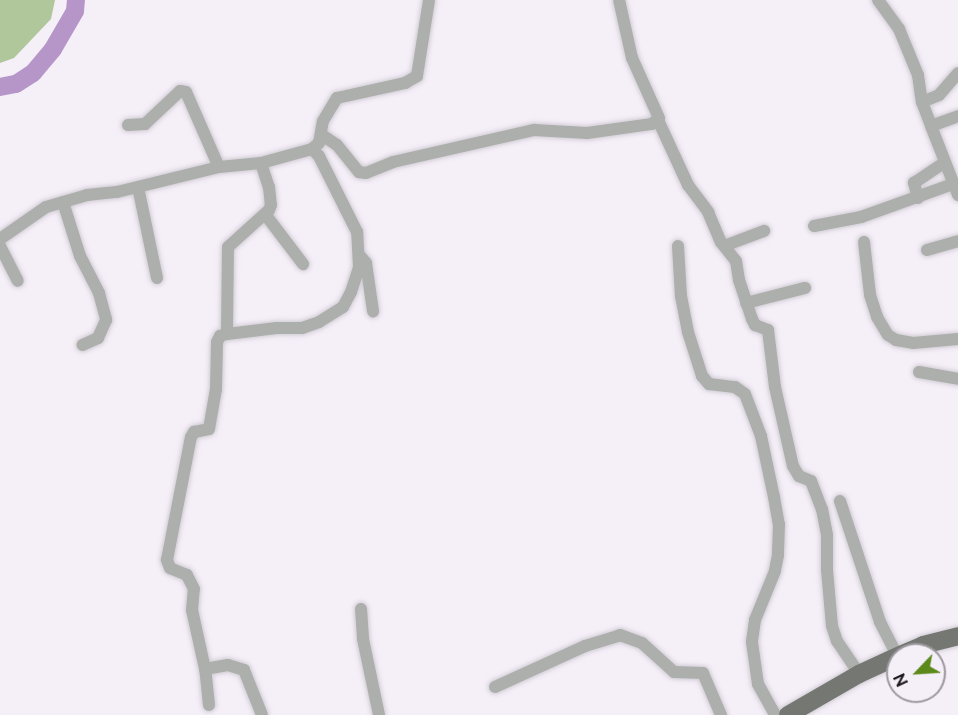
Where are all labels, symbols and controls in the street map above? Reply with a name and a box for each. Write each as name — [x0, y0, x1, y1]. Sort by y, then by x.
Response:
north arrow — [886, 643, 946, 703]
text: N — [890, 670, 912, 690]

